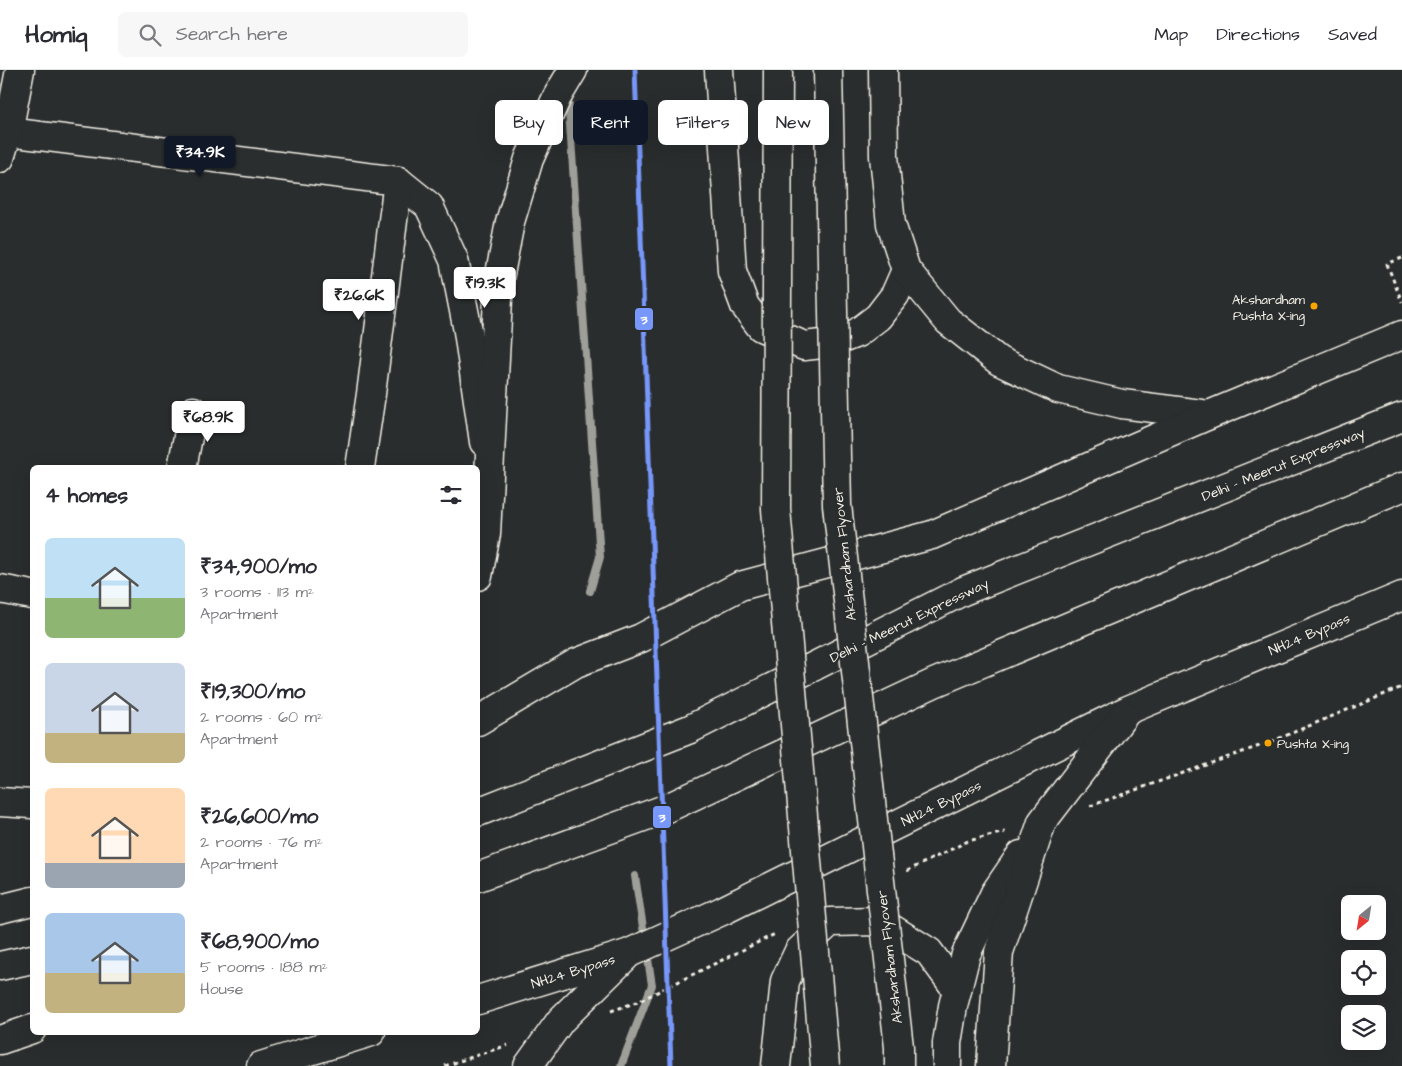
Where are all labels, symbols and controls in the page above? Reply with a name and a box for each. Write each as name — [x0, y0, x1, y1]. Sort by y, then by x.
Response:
search box — [118, 12, 468, 57]
text: Homiq — [25, 18, 88, 52]
icon: search — [136, 21, 164, 49]
text: Search here — [176, 21, 288, 48]
text: Map — [1154, 22, 1188, 47]
text: Directions — [1216, 22, 1300, 47]
text: Saved — [1328, 22, 1377, 47]
chip: Buy — [495, 100, 563, 145]
chip: Rent — [573, 100, 648, 145]
chip: Filters — [658, 100, 748, 145]
chip: New — [758, 100, 829, 145]
pin: ₹34.9K — [159, 136, 241, 178]
text: ₹34.9K — [175, 141, 225, 163]
pin: ₹19.3K — [444, 266, 526, 309]
text: ₹19.3K — [465, 272, 505, 294]
pin: ₹26.6K — [318, 278, 400, 321]
text: ₹26.6K — [334, 284, 384, 306]
place label: Akshardham Pushta X-ing — [1232, 291, 1306, 326]
marker: Akshardham Pushta X-ing — [1309, 301, 1319, 311]
line badge: 3 — [634, 307, 654, 331]
text: 3 — [639, 310, 648, 330]
pin: ₹68.9K — [167, 400, 249, 443]
text: ₹68.9K — [183, 406, 233, 428]
street label: Delhi - Meerut Expressway — [1199, 423, 1368, 507]
text: 4 homes — [45, 481, 128, 510]
icon: filters — [437, 481, 465, 509]
street label: Akshardham Flyover — [828, 486, 862, 622]
text: ₹34,900/mo — [200, 552, 317, 581]
icon: home — [85, 558, 145, 618]
street label: Delhi - Meerut Expressway — [827, 574, 992, 668]
text: 3 rooms · 113 m² — [200, 581, 314, 603]
text: Apartment — [200, 603, 278, 625]
street label: NH24 Bypass — [1265, 609, 1353, 661]
text: ₹19,300/mo — [200, 677, 305, 706]
icon: home — [85, 683, 145, 743]
text: 2 rooms · 60 m² — [200, 706, 323, 728]
text: Apartment — [200, 728, 278, 750]
place label: Pushta X-ing — [1277, 735, 1349, 754]
marker: Pushta X-ing — [1263, 738, 1273, 748]
street label: NH24 Bypass — [898, 776, 985, 832]
text: ₹26,600/mo — [200, 802, 318, 831]
line badge: 3 — [652, 805, 672, 829]
icon: home — [85, 808, 145, 868]
text: 3 — [657, 808, 666, 828]
text: 2 rooms · 76 m² — [200, 831, 323, 853]
text: Apartment — [200, 853, 278, 875]
street label: Akshardham Flyover — [872, 889, 908, 1025]
north arrow — [1341, 895, 1386, 940]
map controls — [1341, 895, 1386, 1050]
text: ₹68,900/mo — [200, 927, 319, 956]
icon: home — [85, 933, 145, 993]
street label: NH24 Bypass — [529, 950, 618, 994]
button: locate — [1341, 950, 1386, 995]
text: 5 rooms · 188 m² — [200, 956, 328, 978]
text: House — [200, 978, 244, 1000]
button: layers — [1341, 1005, 1386, 1050]

